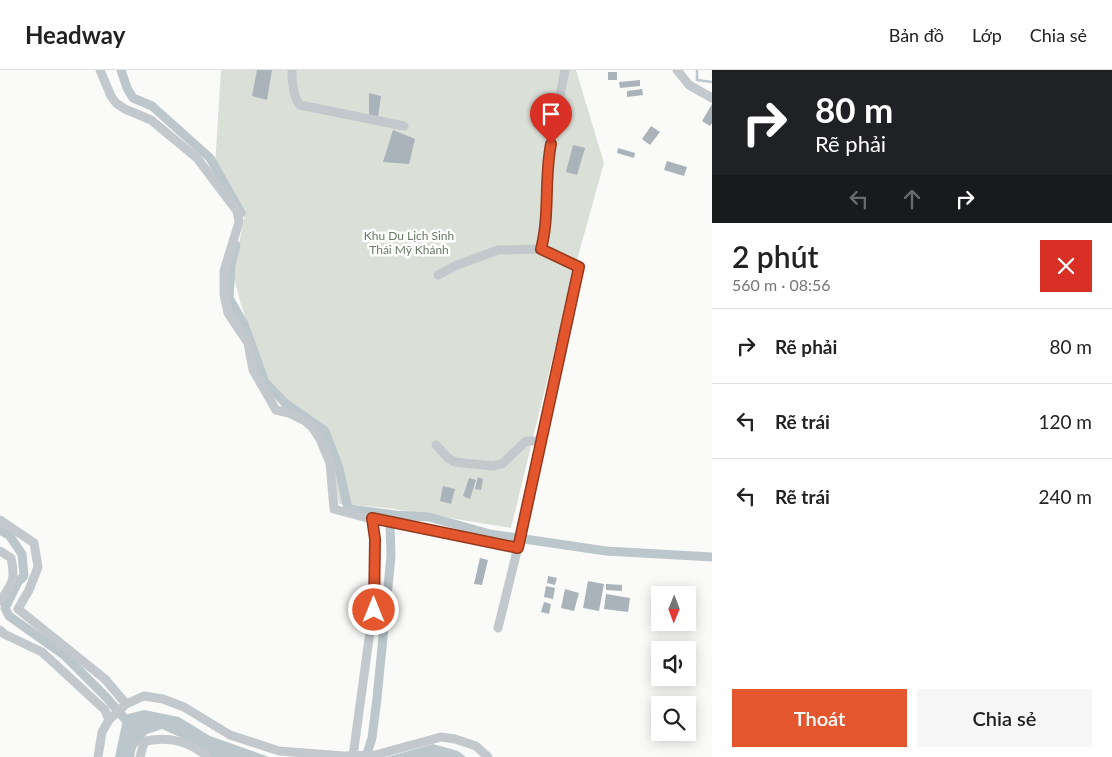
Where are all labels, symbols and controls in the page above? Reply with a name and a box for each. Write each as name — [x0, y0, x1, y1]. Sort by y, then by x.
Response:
text: Headway — [25, 20, 125, 49]
text: Bản đồ — [889, 24, 944, 46]
text: Lớp — [972, 24, 1002, 46]
text: Chia sẻ — [1030, 24, 1087, 46]
text: 80 m — [815, 88, 893, 130]
icon: right — [732, 90, 797, 155]
pin — [530, 93, 572, 144]
icon: arrive — [537, 100, 565, 128]
text: Rẽ phải — [815, 130, 886, 157]
icon: left — [845, 185, 873, 213]
icon: ahead — [898, 185, 926, 213]
icon: right — [951, 185, 979, 213]
park label: Khu Du Lịch Sinh Thái Mỹ Khánh — [364, 228, 454, 257]
text: 2 phút — [732, 238, 818, 274]
button: close — [1040, 240, 1092, 292]
text: 560 m · 08:56 — [732, 275, 831, 294]
icon: right — [732, 332, 760, 360]
text: Rẽ phải — [775, 335, 837, 358]
text: 80 m — [1049, 335, 1092, 358]
icon: left — [732, 407, 760, 435]
text: Rẽ trái — [775, 410, 830, 433]
text: 120 m — [1038, 410, 1092, 433]
icon: left — [732, 482, 760, 510]
text: Rẽ trái — [775, 485, 830, 508]
text: 240 m — [1038, 485, 1092, 508]
position arrow — [347, 583, 399, 635]
north arrow — [651, 586, 696, 631]
map controls — [651, 586, 696, 741]
button: sound — [651, 641, 696, 686]
button: Thoát — [732, 689, 907, 747]
button: Chia sẻ — [917, 689, 1092, 747]
button: search — [651, 696, 696, 741]

